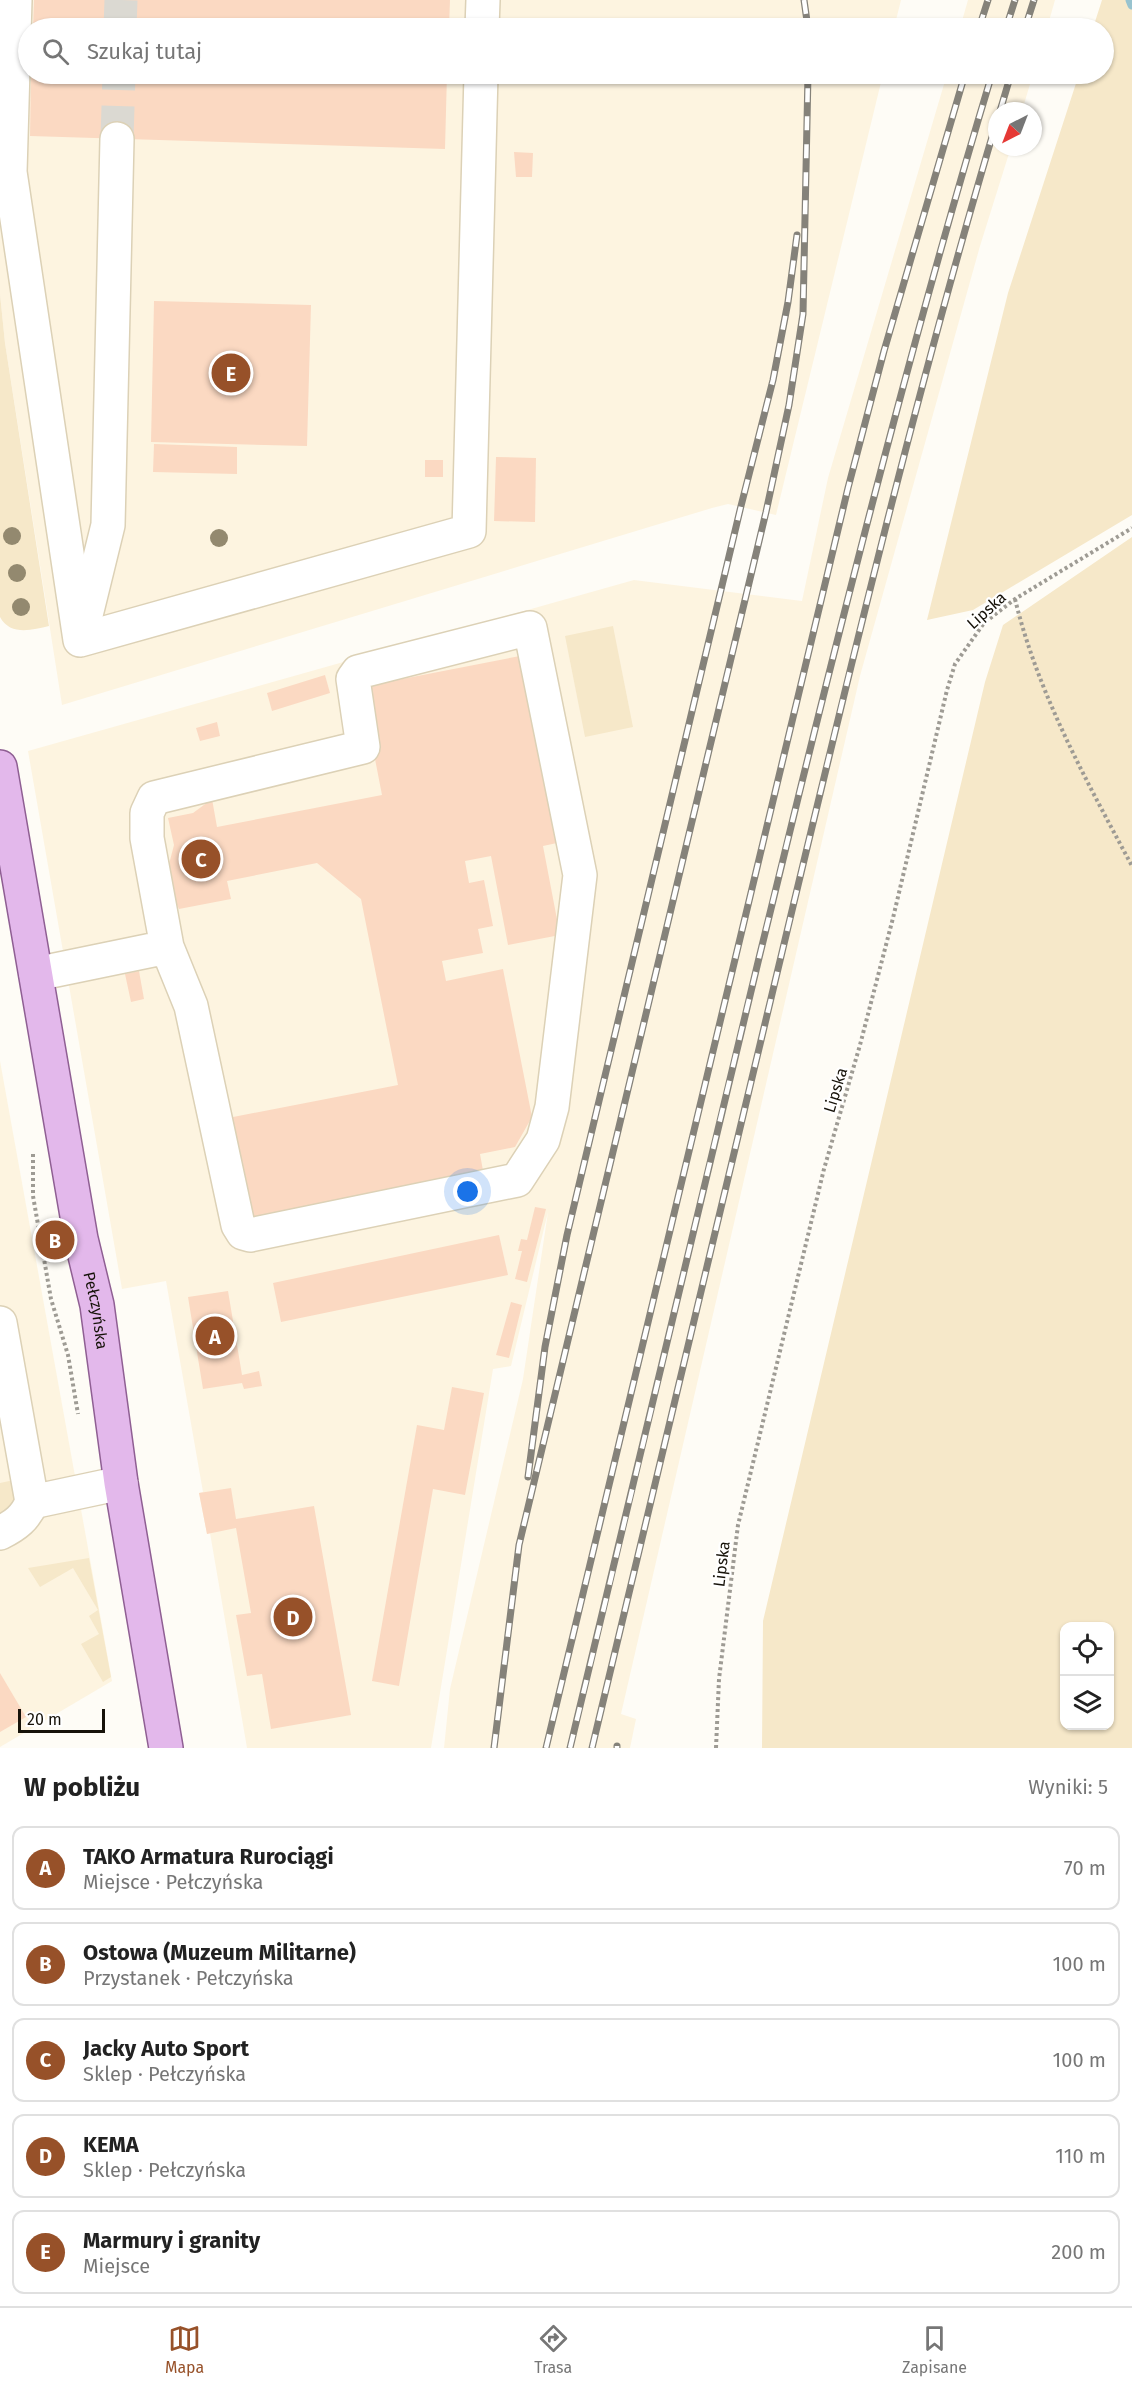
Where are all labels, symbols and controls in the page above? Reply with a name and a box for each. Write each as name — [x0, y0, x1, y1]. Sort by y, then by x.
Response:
search box — [18, 18, 1114, 84]
icon: search — [39, 35, 72, 68]
text: Szukaj tutaj — [87, 38, 202, 65]
north arrow — [988, 102, 1042, 156]
pin: E — [212, 350, 250, 395]
street label: Lipska — [963, 588, 1010, 633]
pin: C — [182, 836, 220, 882]
street label: Lipska — [820, 1065, 851, 1115]
your location — [453, 1177, 482, 1206]
pin: B — [36, 1218, 74, 1262]
street label: Pełczyńska — [79, 1270, 112, 1350]
pin: A — [196, 1314, 234, 1358]
street label: Lipska — [709, 1540, 734, 1588]
pin: D — [274, 1594, 312, 1640]
map controls — [1060, 1622, 1114, 1730]
button: locate — [1060, 1622, 1114, 1676]
button: layers — [1060, 1676, 1114, 1730]
scale bar — [18, 1706, 105, 1734]
text: 20 m — [27, 1710, 62, 1729]
text: W pobliżu — [24, 1772, 140, 1803]
text: Wyniki: 5 — [1028, 1775, 1108, 1799]
text: TAKO Armatura Rurociągi — [83, 1843, 334, 1870]
text: A — [40, 1856, 51, 1880]
text: 70 m — [1064, 1856, 1106, 1880]
text: Miejsce · Pełczyńska — [83, 1870, 263, 1894]
text: Ostowa (Muzeum Militarne) — [83, 1939, 356, 1966]
text: B — [39, 1952, 52, 1976]
text: 100 m — [1053, 1952, 1106, 1976]
text: Przystanek · Pełczyńska — [83, 1966, 294, 1990]
text: Jacky Auto Sport — [83, 2035, 249, 2062]
text: C — [40, 2048, 51, 2072]
text: 100 m — [1053, 2048, 1106, 2072]
text: Sklep · Pełczyńska — [83, 2062, 246, 2086]
text: KEMA — [83, 2131, 139, 2158]
text: D — [39, 2144, 52, 2168]
text: 110 m — [1055, 2144, 1106, 2168]
text: Sklep · Pełczyńska — [83, 2158, 246, 2182]
text: Marmury i granity — [83, 2227, 260, 2254]
text: E — [40, 2240, 51, 2264]
text: 200 m — [1051, 2240, 1106, 2264]
text: Miejsce — [83, 2254, 150, 2278]
tab: Mapa — [165, 2322, 204, 2377]
tab: Trasa — [534, 2322, 572, 2377]
tab: Zapisane — [902, 2322, 967, 2377]

